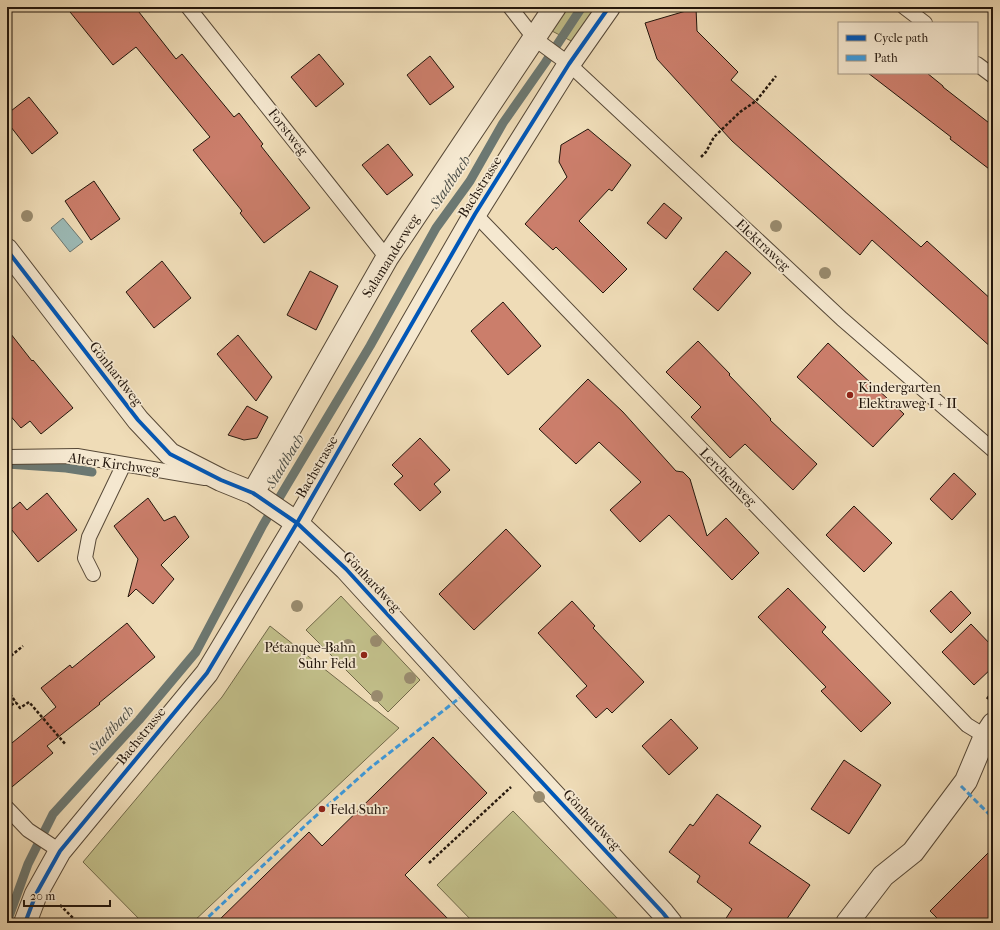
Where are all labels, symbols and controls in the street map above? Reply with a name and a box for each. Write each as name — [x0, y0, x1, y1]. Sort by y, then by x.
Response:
legend — [838, 22, 978, 74]
text: Cycle path — [874, 31, 929, 45]
text: Path — [874, 51, 898, 65]
street label: Forstweg — [264, 105, 312, 159]
water label: Stadtbach — [425, 152, 474, 213]
street label: Bachstrasse — [454, 153, 506, 221]
street label: Salamanderweg — [359, 211, 424, 301]
street label: Elektraweg — [732, 216, 794, 275]
street label: Gönhardweg — [86, 338, 147, 410]
place label: Kindergarten Elektraweg I + II — [858, 379, 958, 412]
marker: Kindergarten Elektraweg I + II — [845, 390, 855, 400]
water label: Stadtbach — [261, 430, 308, 492]
street label: Bachstrasse — [292, 433, 342, 501]
street label: Lerchenweg — [696, 444, 760, 510]
street label: Alter Kirchweg — [66, 449, 161, 479]
street label: Gönhardweg — [339, 548, 405, 616]
place label: Pétanque-Bahn Suhr Feld — [264, 639, 356, 672]
marker: Pétanque-Bahn Suhr Feld — [359, 650, 369, 660]
water label: Stadtbach — [84, 701, 138, 759]
street label: Bachstrasse — [113, 704, 169, 768]
street label: Gönhardweg — [559, 786, 625, 854]
place label: Feld Suhr — [330, 801, 388, 818]
marker: Feld Suhr — [317, 804, 327, 814]
scale bar — [24, 882, 110, 908]
text: 20 m — [30, 889, 55, 903]

